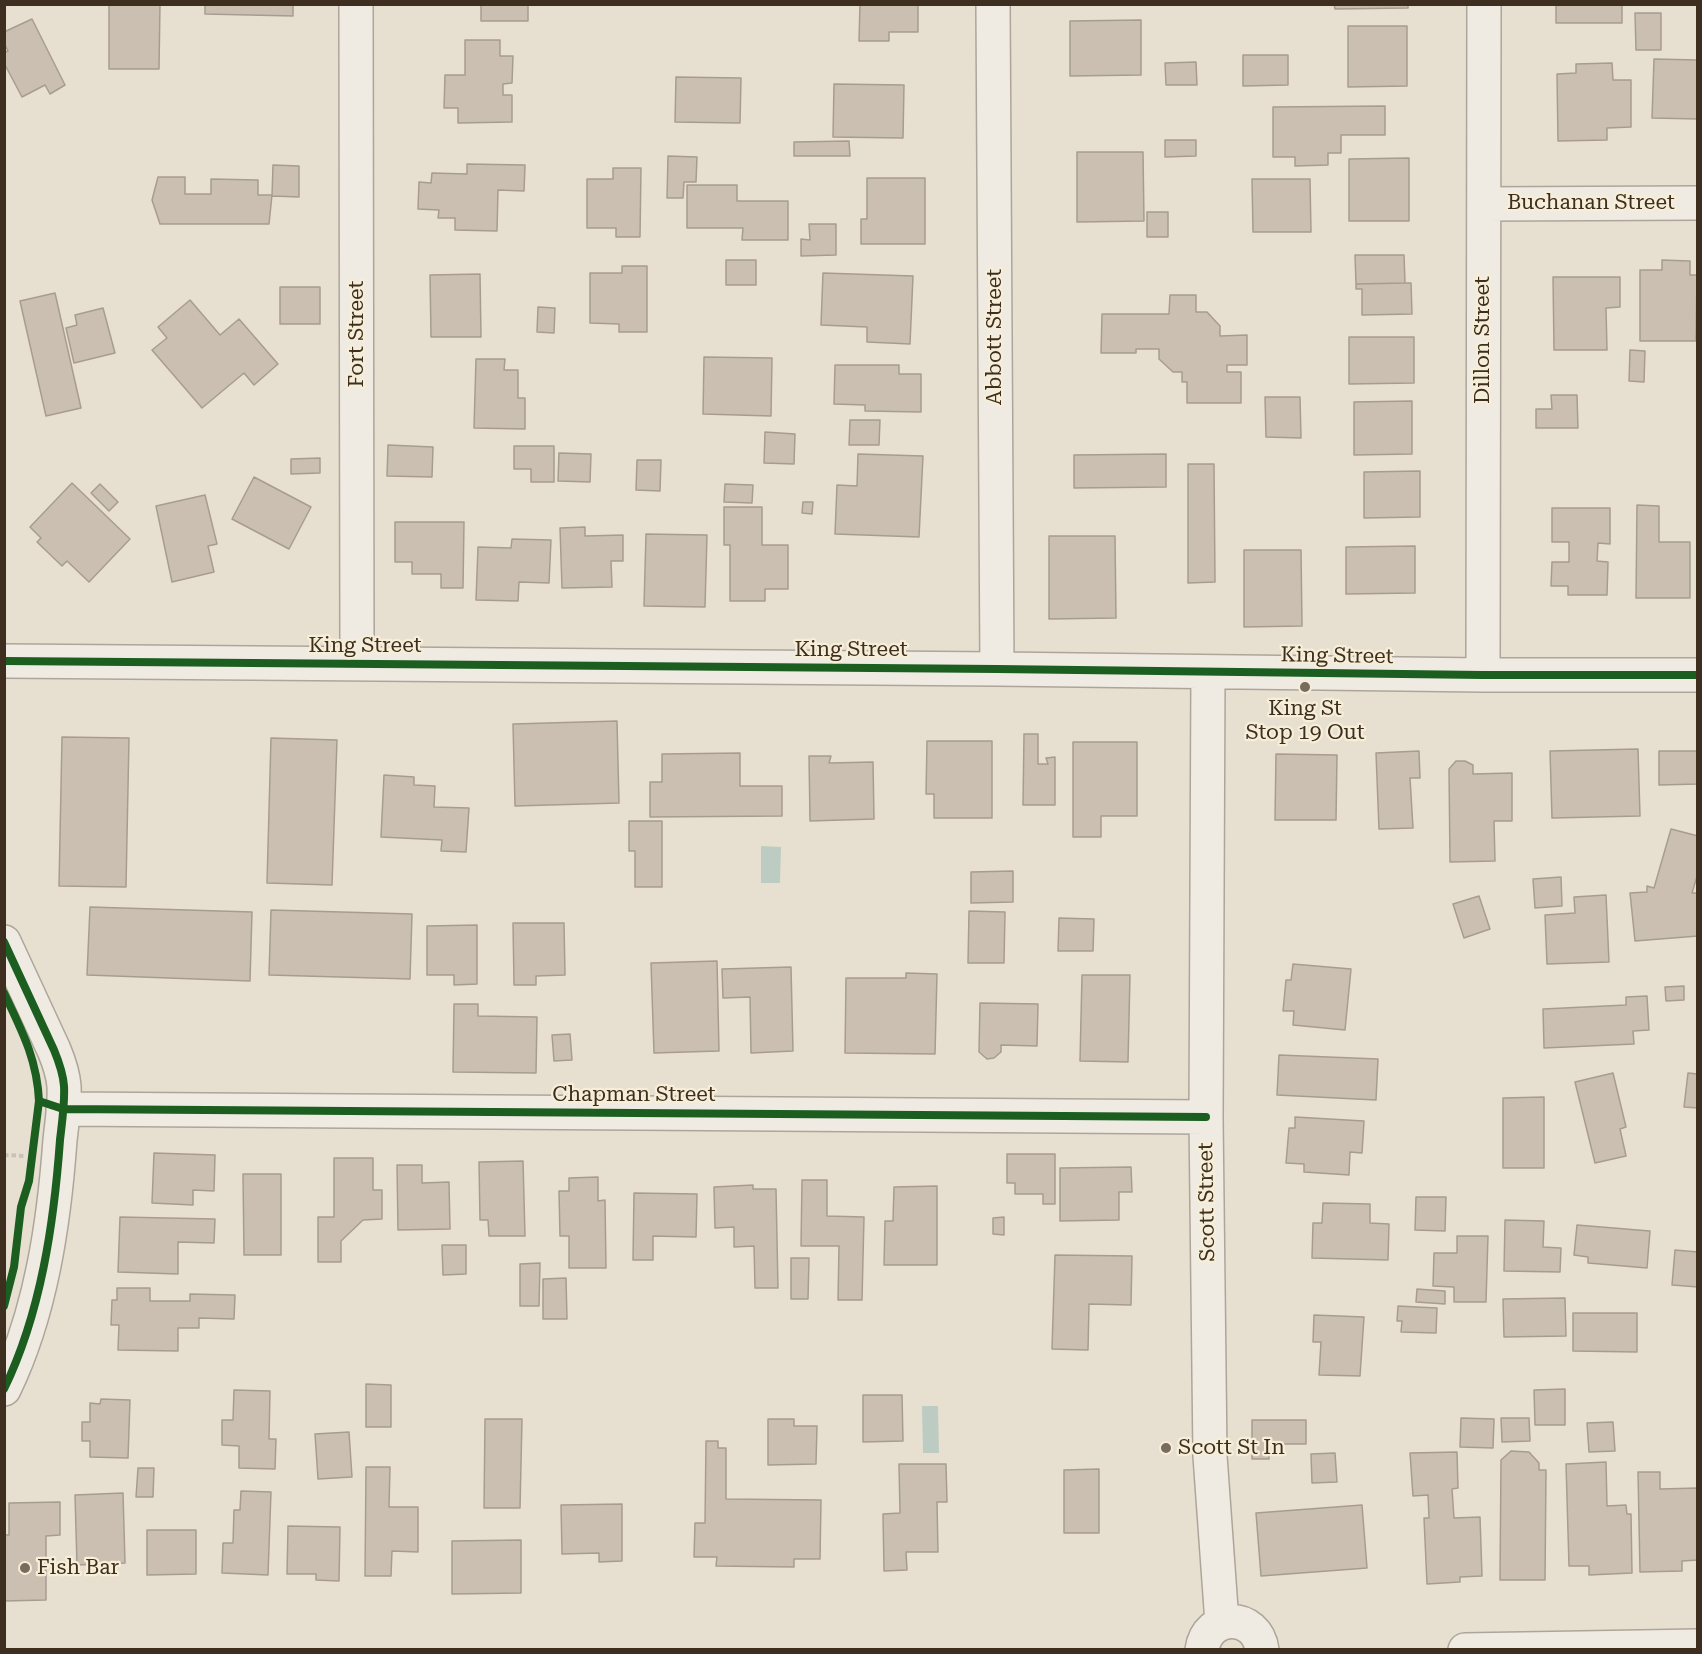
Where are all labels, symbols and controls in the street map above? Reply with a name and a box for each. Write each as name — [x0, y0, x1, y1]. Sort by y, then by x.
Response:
street label: Buchanan Street — [1507, 190, 1675, 216]
street label: Abbott Street — [982, 269, 1008, 405]
street label: Dillon Street — [1470, 276, 1496, 404]
street label: Fort Street — [344, 281, 370, 387]
street label: King Street — [308, 633, 422, 659]
street label: King Street — [794, 637, 908, 663]
street label: King Street — [1280, 642, 1394, 670]
marker: King St Stop 19 Out — [1298, 680, 1312, 694]
place label: King St Stop 19 Out — [1246, 696, 1364, 746]
street label: Chapman Street — [552, 1082, 716, 1108]
street label: Scott Street — [1193, 1142, 1221, 1262]
place label: Scott St In — [1178, 1435, 1285, 1461]
marker: Scott St In — [1159, 1441, 1173, 1455]
place label: Fish Bar — [37, 1555, 119, 1581]
marker: Fish Bar — [18, 1561, 32, 1575]

